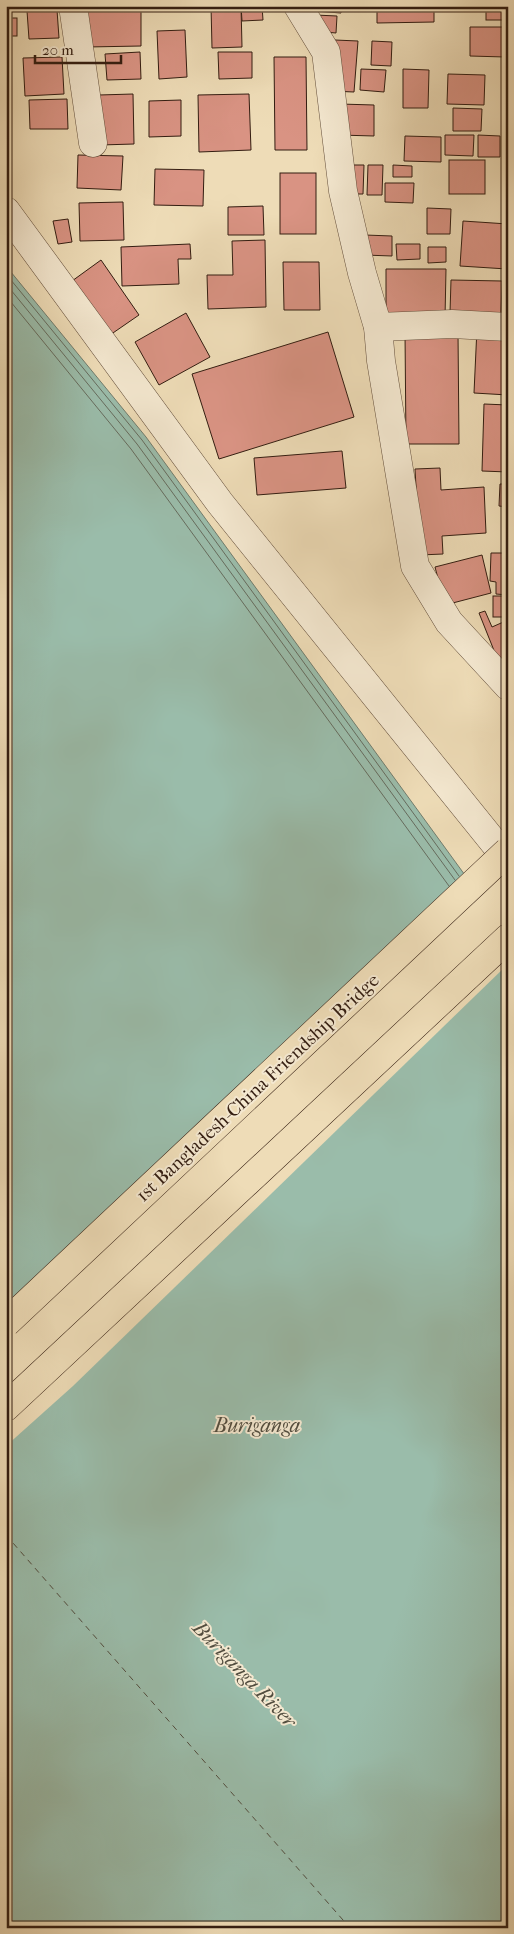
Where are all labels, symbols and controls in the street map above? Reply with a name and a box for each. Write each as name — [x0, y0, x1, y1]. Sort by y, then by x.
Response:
scale bar — [35, 32, 121, 64]
text: 20 m — [42, 41, 74, 59]
street label: 1st Bangladesh-China Friendship Bridge — [132, 969, 384, 1206]
water label: Buriganga — [213, 1414, 300, 1437]
water label: Buriganga River — [188, 1616, 302, 1734]

